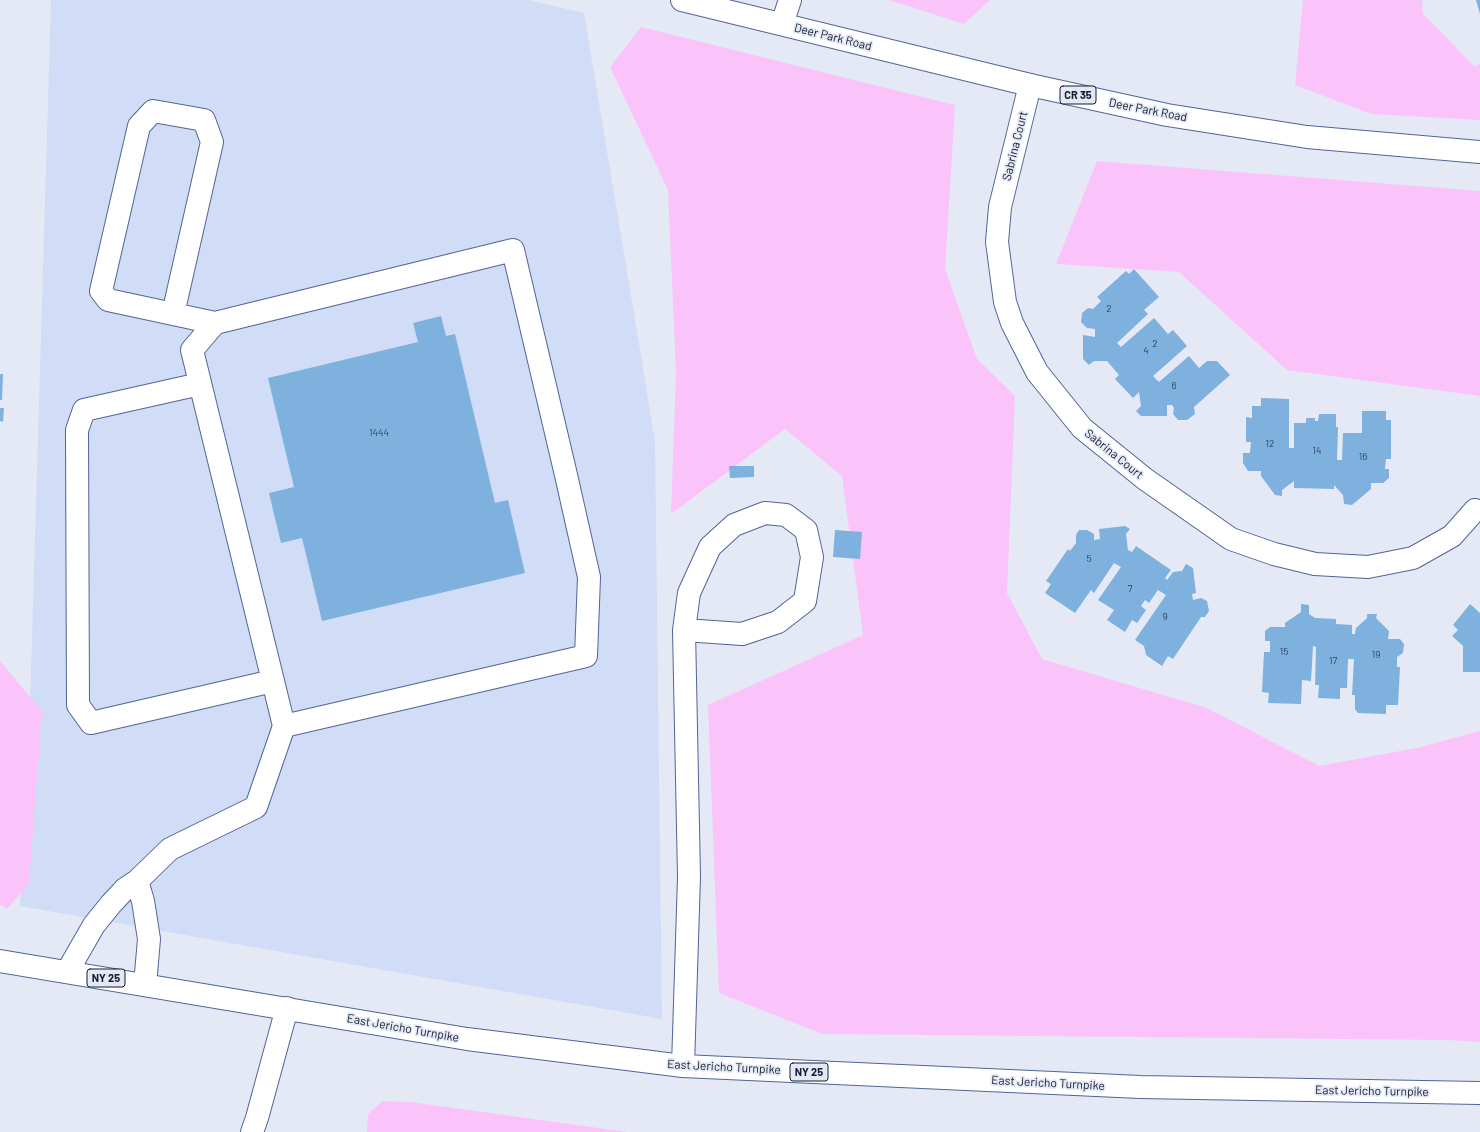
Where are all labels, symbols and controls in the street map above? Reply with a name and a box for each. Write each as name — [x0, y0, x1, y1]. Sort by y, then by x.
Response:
street label: Deer Park Road — [793, 20, 873, 54]
road number: CR 35 — [1060, 86, 1096, 104]
street label: Deer Park Road — [1108, 95, 1188, 125]
street label: Sabrina Court — [999, 110, 1031, 182]
house number: 2 — [1106, 303, 1112, 315]
house number: 2 — [1152, 338, 1158, 350]
house number: 4 — [1143, 345, 1149, 357]
house number: 6 — [1171, 380, 1177, 392]
street label: Sabrina Court — [1082, 426, 1146, 482]
house number: 1444 — [369, 427, 389, 439]
house number: 12 — [1266, 438, 1274, 450]
house number: 14 — [1312, 445, 1322, 457]
house number: 16 — [1359, 451, 1367, 463]
house number: 5 — [1086, 553, 1092, 565]
house number: 7 — [1128, 583, 1132, 595]
house number: 9 — [1162, 611, 1168, 623]
house number: 15 — [1280, 646, 1288, 658]
house number: 19 — [1372, 649, 1380, 661]
house number: 17 — [1329, 655, 1337, 667]
road number: NY 25 — [87, 969, 125, 987]
street label: East Jericho Turnpike — [346, 1011, 460, 1045]
street label: East Jericho Turnpike — [667, 1057, 781, 1077]
road number: NY 25 — [790, 1063, 828, 1081]
street label: East Jericho Turnpike — [991, 1073, 1105, 1093]
street label: East Jericho Turnpike — [1315, 1083, 1429, 1099]

